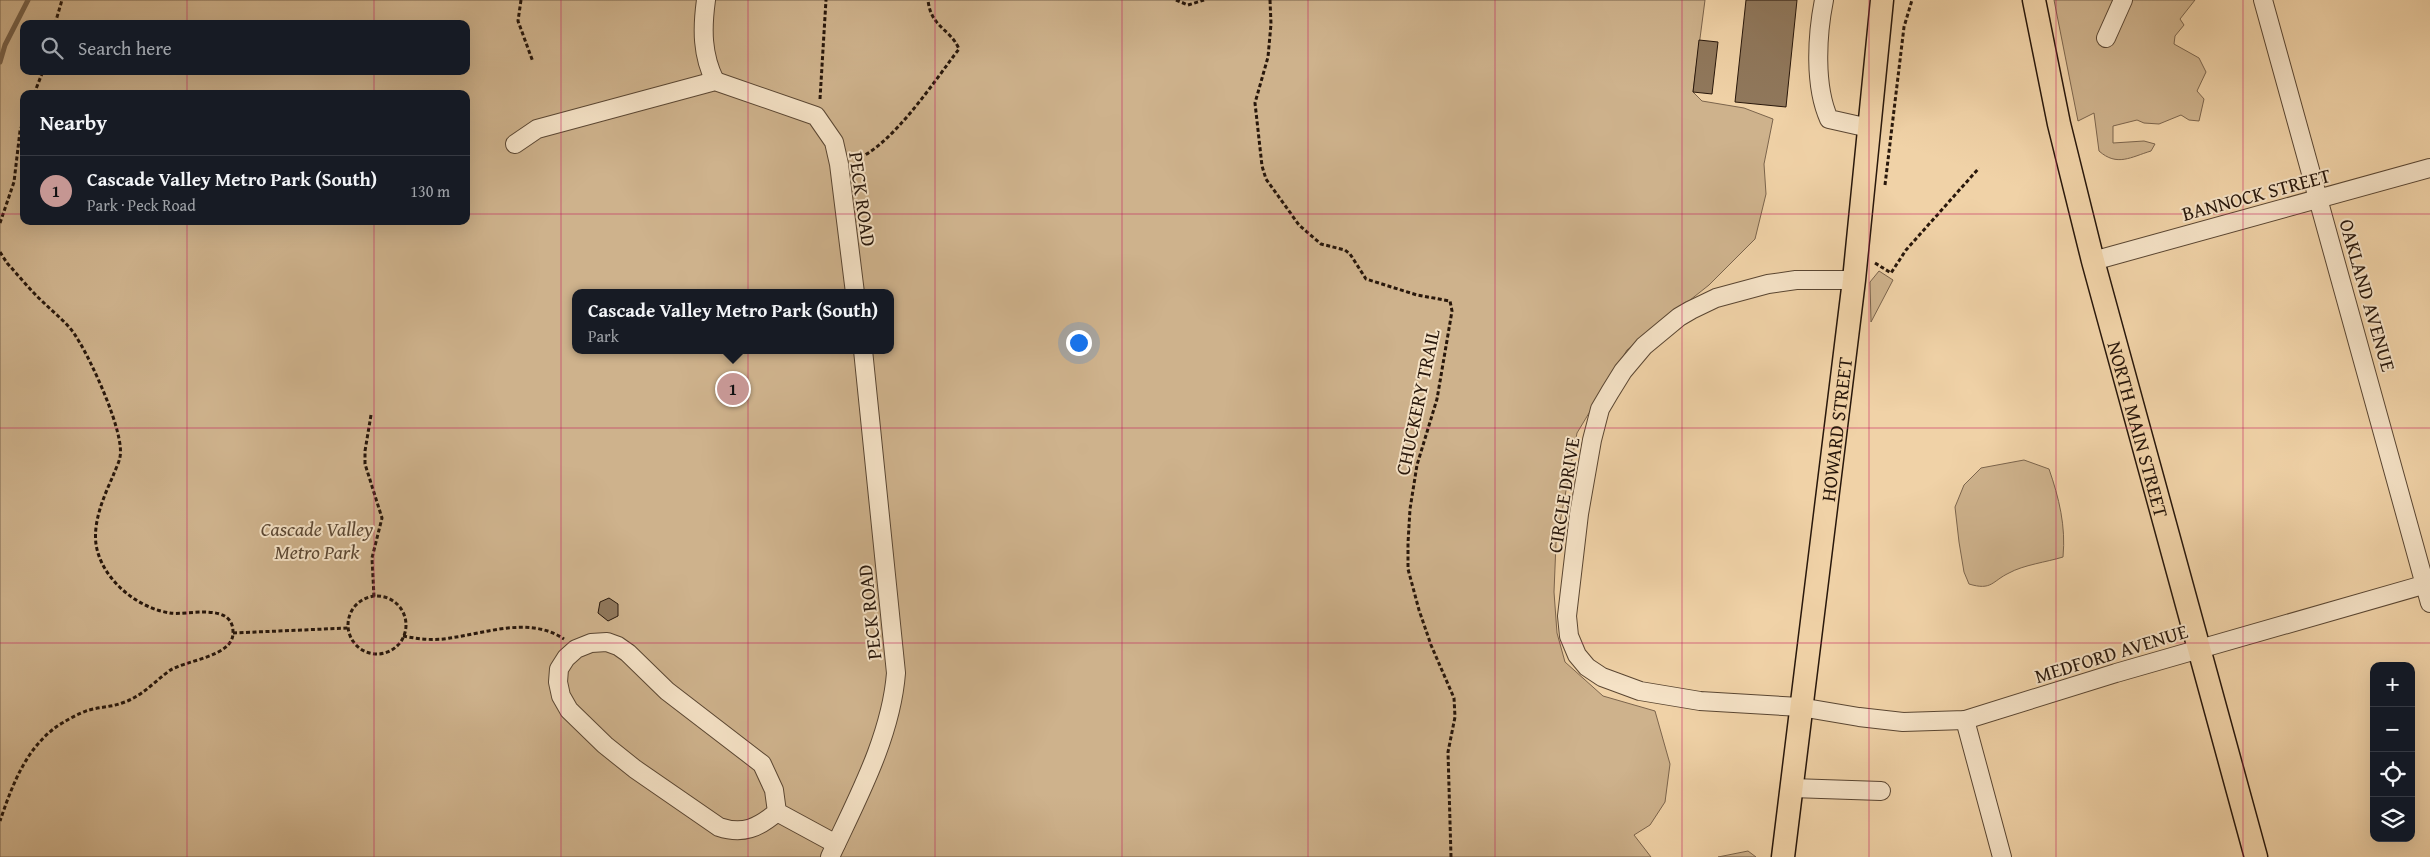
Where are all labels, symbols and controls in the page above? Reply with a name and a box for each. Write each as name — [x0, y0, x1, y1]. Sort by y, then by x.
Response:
search box — [20, 20, 470, 75]
icon: search — [38, 34, 66, 62]
text: Search here — [78, 34, 172, 62]
text: Nearby — [40, 107, 107, 138]
street label: PECK ROAD — [842, 150, 884, 248]
street label: BANNOCK STREET — [2178, 160, 2334, 228]
text: Cascade Valley Metro Park (South) — [87, 165, 377, 193]
text: 1 — [52, 179, 60, 203]
text: 130 m — [410, 179, 450, 203]
text: Park · Peck Road — [87, 193, 196, 217]
street label: OAKLAND AVENUE — [2332, 215, 2404, 375]
popup — [572, 289, 894, 354]
text: Cascade Valley Metro Park (South) — [588, 296, 878, 324]
text: Park — [588, 324, 619, 348]
street label: CHUCKERY TRAIL — [1387, 326, 1447, 478]
your location — [1066, 330, 1092, 356]
street label: NORTH MAIN STREET — [2101, 338, 2177, 520]
street label: HOWARD STREET — [1812, 355, 1859, 503]
pin: 1 — [717, 370, 749, 408]
street label: CIRCLE DRIVE — [1540, 435, 1586, 555]
park label: Cascade Valley Metro Park — [261, 514, 373, 566]
street label: PECK ROAD — [850, 563, 888, 661]
street label: MEDFORD AVENUE — [2031, 616, 2191, 690]
map controls — [2370, 662, 2415, 842]
button: + — [2370, 662, 2415, 707]
button: − — [2370, 707, 2415, 752]
button: locate — [2370, 752, 2415, 797]
button: layers — [2370, 797, 2415, 842]

